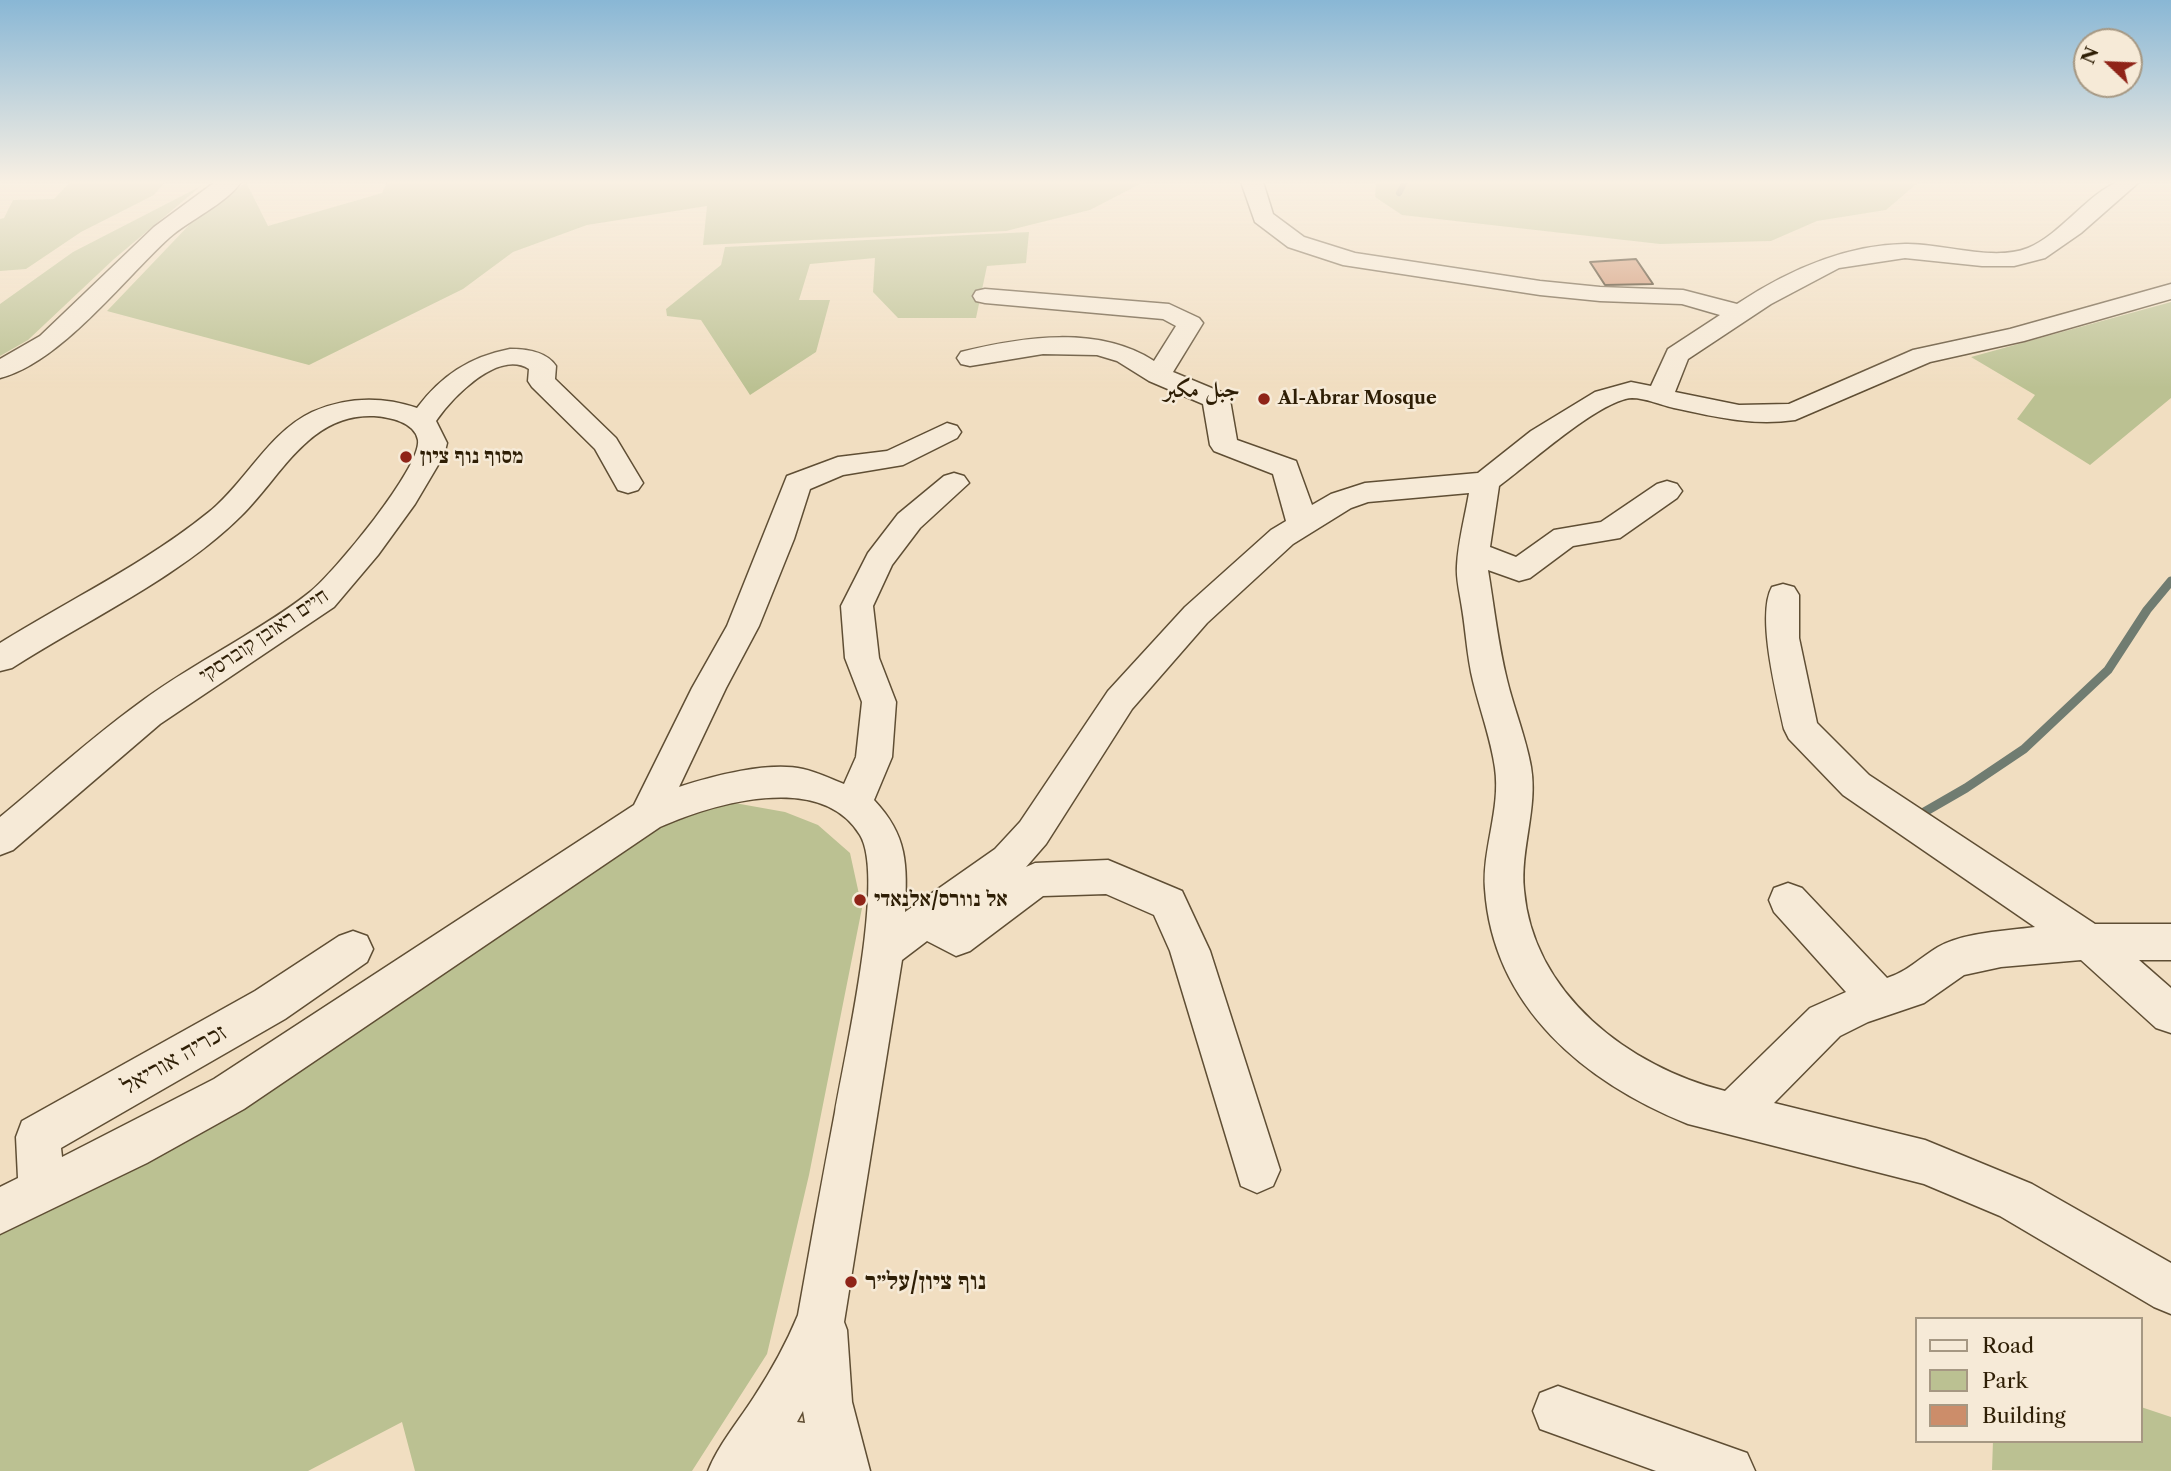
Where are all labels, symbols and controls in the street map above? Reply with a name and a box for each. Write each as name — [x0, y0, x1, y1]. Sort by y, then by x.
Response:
north arrow — [2073, 28, 2143, 98]
text: N — [2076, 43, 2104, 67]
district label: جبل مكبر — [1164, 376, 1240, 404]
place label: Al-Abrar Mosque — [1278, 388, 1437, 410]
marker: Al-Abrar Mosque — [1256, 391, 1272, 407]
place label: מסוף נוף ציון — [420, 444, 523, 470]
marker: מסוף נוף ציון — [398, 449, 414, 465]
street label: חיים ראובן קוברסקי — [195, 583, 333, 689]
place label: אל נוורס/אלנאדי — [874, 887, 1008, 913]
marker: אל נוורס/אלנאדי — [852, 892, 868, 908]
street label: זכריה אוריאל — [116, 1018, 232, 1102]
place label: נוף ציון/על״ר — [865, 1268, 986, 1296]
marker: נוף ציון/על״ר — [843, 1274, 859, 1290]
legend — [1916, 1317, 2143, 1443]
text: Road — [1982, 1333, 2034, 1358]
text: Park — [1982, 1368, 2028, 1393]
text: Building — [1982, 1403, 2066, 1428]

